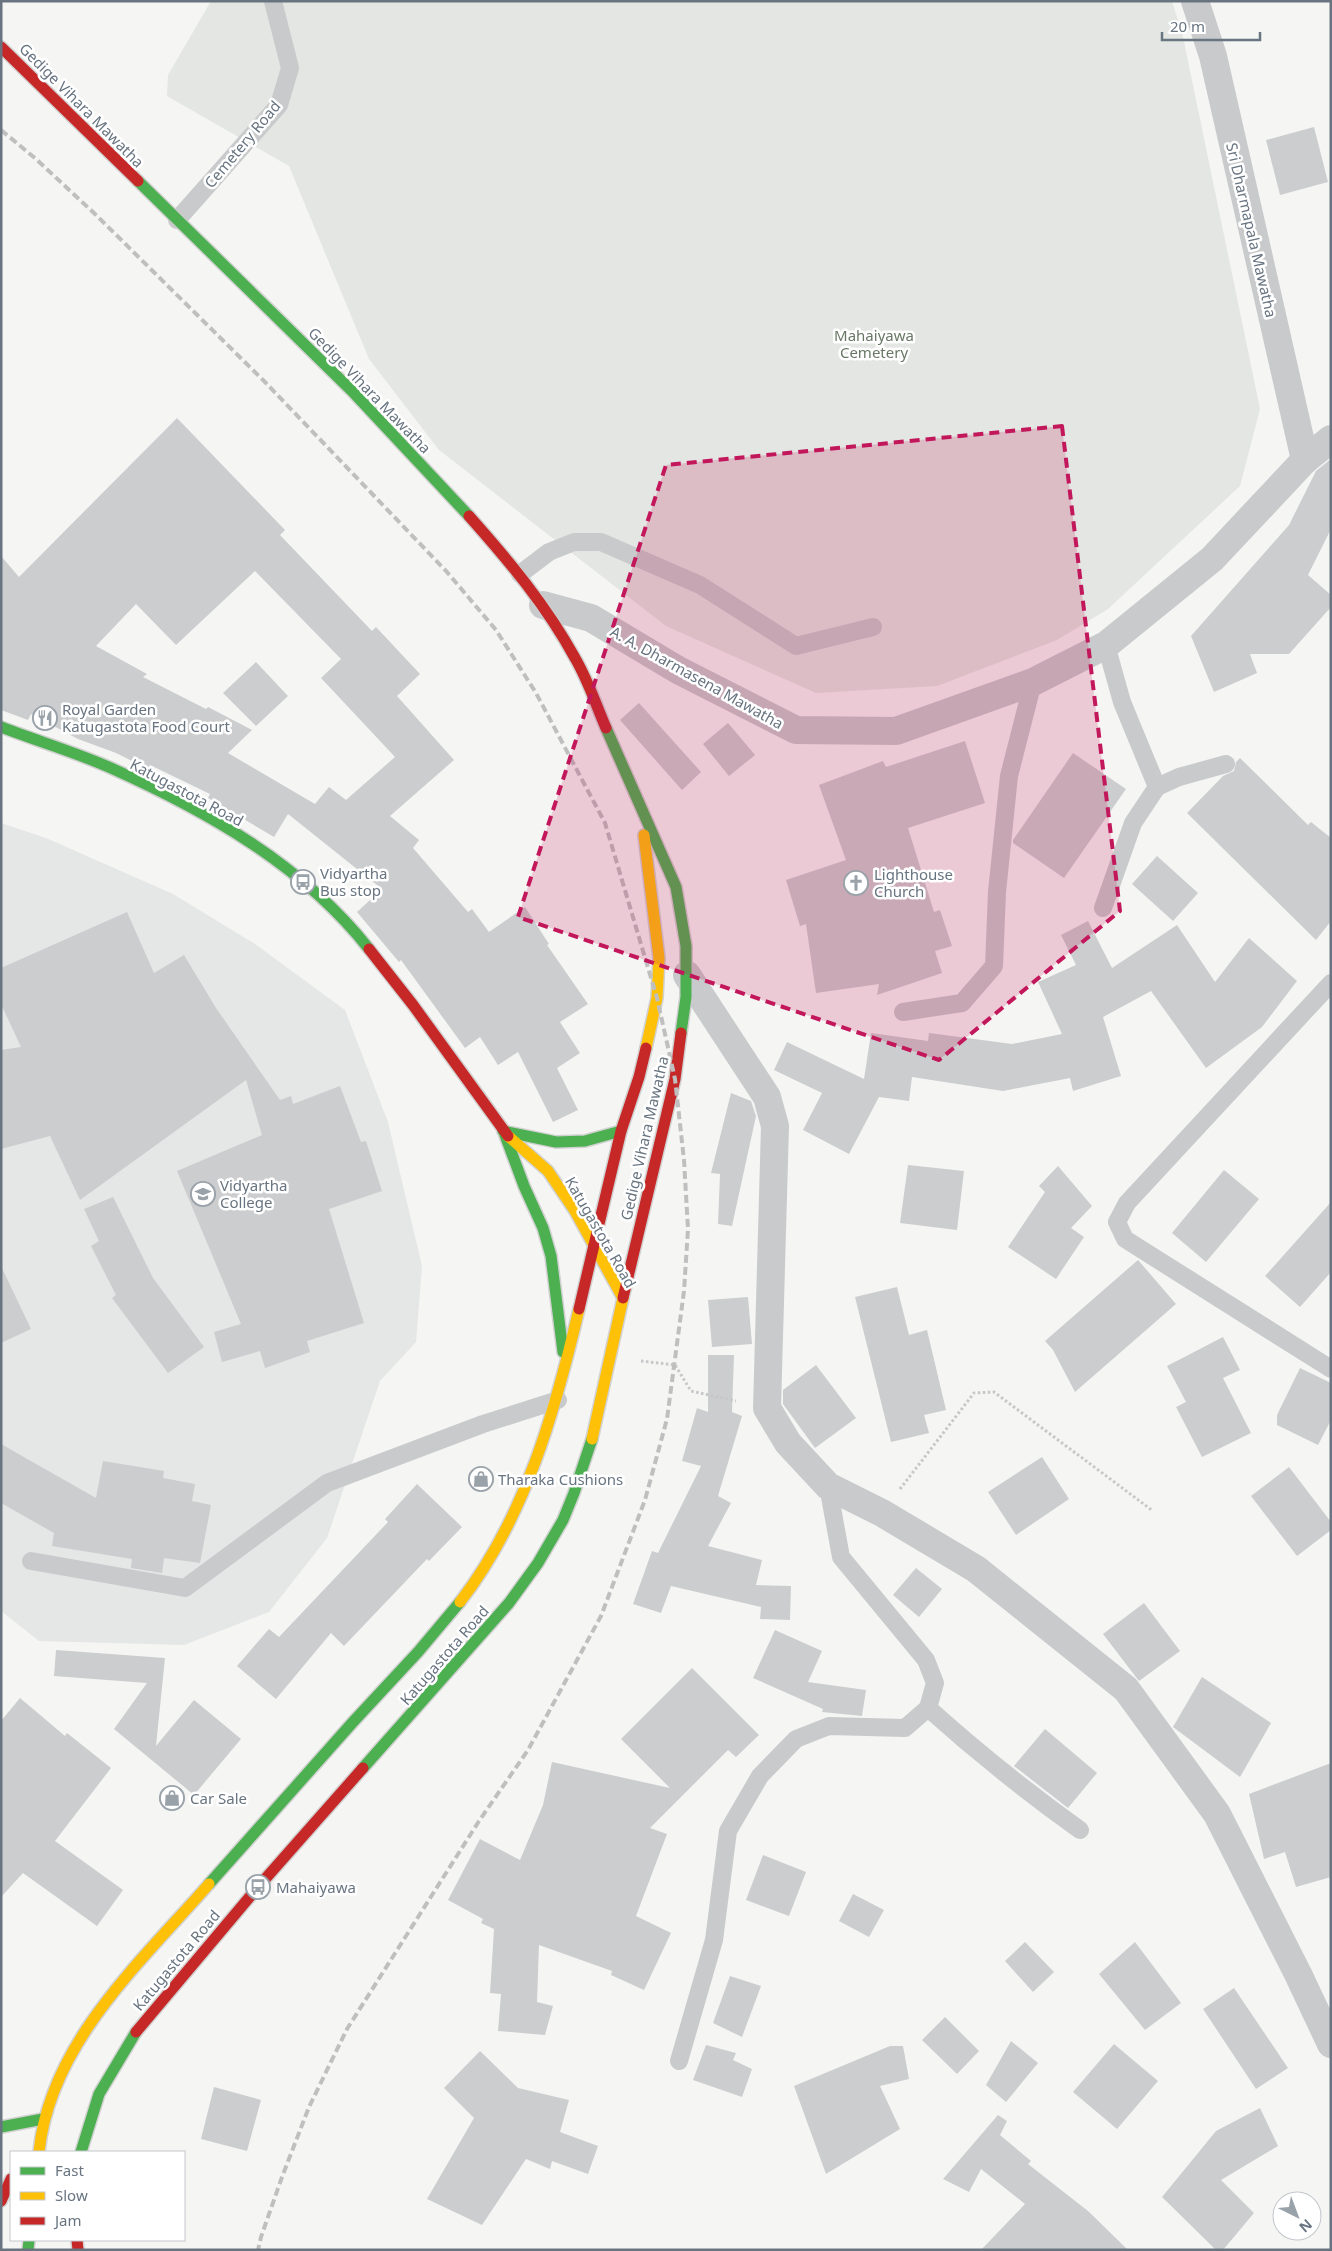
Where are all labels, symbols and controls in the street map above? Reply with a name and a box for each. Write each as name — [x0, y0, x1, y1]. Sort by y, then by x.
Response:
scale bar — [1162, 10, 1260, 42]
text: 20 m — [1170, 16, 1205, 36]
street label: Gedige Vihara Mawatha — [15, 38, 149, 172]
street label: Cemetery Road — [200, 96, 284, 192]
street label: Sri Dharmapala Mawatha — [1222, 141, 1282, 319]
street label: Gedige Vihara Mawatha — [304, 323, 436, 457]
park label: Mahaiyawa Cemetery — [834, 325, 914, 362]
street label: A. A. Dharmasena Mawatha — [607, 621, 787, 733]
place label: Royal Garden Katugastota Food Court — [62, 699, 231, 736]
restaurant icon: Royal Garden Katugastota Food Court — [32, 705, 58, 731]
street label: Katugastota Road — [127, 754, 247, 830]
place label: Vidyartha Bus stop — [320, 863, 387, 900]
place label: Lighthouse Church — [874, 864, 953, 901]
bus stop icon: Vidyartha Bus stop — [290, 869, 316, 895]
church icon: Lighthouse Church — [843, 870, 869, 896]
street label: Gedige Vihara Mawatha — [615, 1054, 673, 1222]
street label: Katugastota Road — [561, 1173, 641, 1291]
place label: Vidyartha College — [220, 1175, 287, 1212]
school or university icon: Vidyartha College — [190, 1181, 216, 1207]
shop icon: Tharaka Cushions — [468, 1466, 494, 1492]
place label: Tharaka Cushions — [498, 1469, 623, 1489]
street label: Katugastota Road — [395, 1601, 493, 1709]
shop icon: Car Sale — [159, 1785, 185, 1811]
place label: Car Sale — [190, 1788, 247, 1808]
bus stop icon: Mahaiyawa — [245, 1874, 271, 1900]
place label: Mahaiyawa — [276, 1877, 356, 1897]
street label: Katugastota Road — [128, 1906, 224, 2014]
legend — [10, 2151, 185, 2241]
text: Fast — [55, 2160, 84, 2180]
text: Slow — [55, 2185, 88, 2205]
north arrow — [1272, 2191, 1322, 2241]
text: Jam — [53, 2210, 82, 2230]
text: N — [1295, 2215, 1317, 2237]

